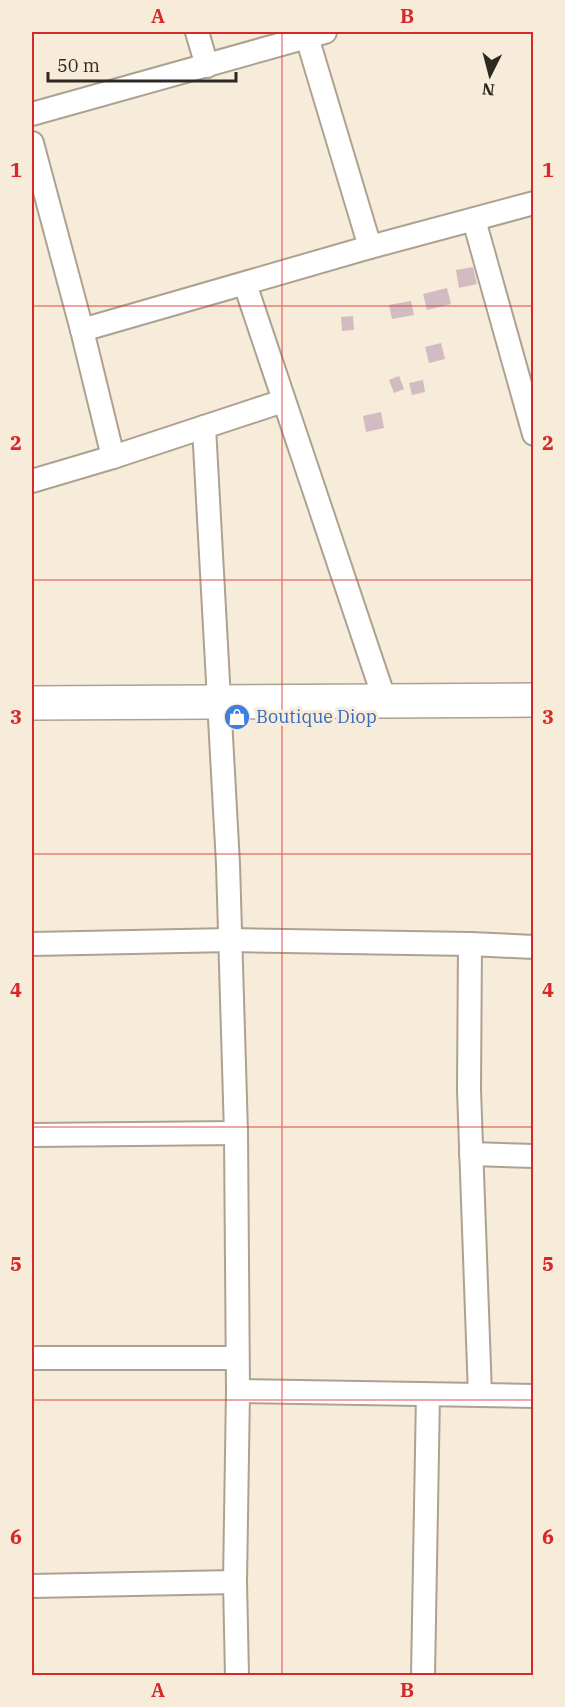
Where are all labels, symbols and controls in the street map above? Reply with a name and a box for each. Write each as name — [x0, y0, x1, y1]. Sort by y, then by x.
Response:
text: A — [151, 2, 165, 29]
text: B — [400, 2, 414, 29]
scale bar — [48, 45, 236, 83]
north arrow — [460, 45, 520, 105]
text: 50 m — [57, 54, 100, 77]
text: N — [481, 79, 496, 101]
text: 1 — [10, 156, 22, 183]
text: 1 — [542, 156, 554, 183]
text: 2 — [10, 429, 22, 456]
text: 2 — [542, 429, 554, 456]
shop icon: Boutique Diop — [222, 702, 252, 732]
text: 3 — [10, 703, 22, 730]
text: 3 — [542, 703, 554, 730]
place label: Boutique Diop — [256, 705, 377, 728]
text: 4 — [10, 976, 22, 1003]
text: 4 — [542, 976, 554, 1003]
text: 5 — [10, 1250, 22, 1277]
text: 5 — [542, 1250, 554, 1277]
text: 6 — [10, 1523, 22, 1550]
text: 6 — [542, 1523, 554, 1550]
text: A — [151, 1676, 165, 1703]
text: B — [400, 1676, 414, 1703]

